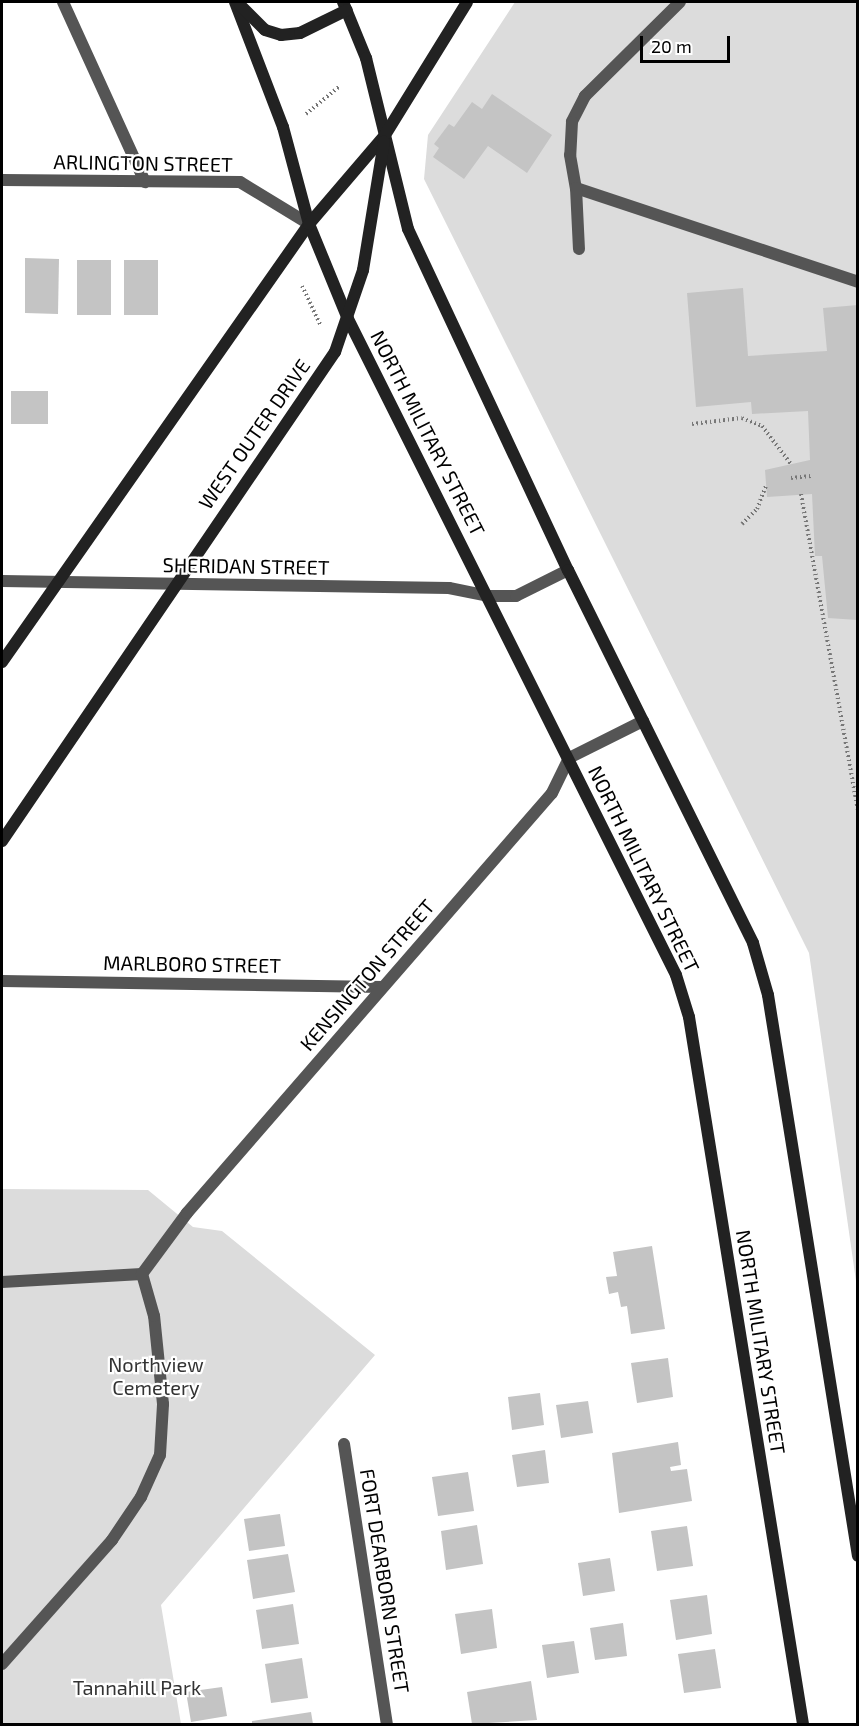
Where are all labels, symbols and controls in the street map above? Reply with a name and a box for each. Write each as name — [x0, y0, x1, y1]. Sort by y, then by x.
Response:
scale bar — [643, 24, 733, 62]
text: 20 m — [651, 35, 692, 57]
street label: ARLINGTON STREET — [53, 149, 233, 177]
street label: NORTH MILITARY STREET — [366, 326, 490, 540]
street label: WEST OUTER DRIVE — [193, 354, 315, 514]
street label: SHERIDAN STREET — [162, 553, 330, 579]
street label: NORTH MILITARY STREET — [583, 762, 705, 976]
street label: KENSINGTON STREET — [295, 894, 439, 1056]
street label: MARLBORO STREET — [103, 950, 281, 978]
street label: NORTH MILITARY STREET — [731, 1228, 791, 1456]
park label: Northview Cemetery — [108, 1353, 204, 1400]
street label: FORT DEARBORN STREET — [355, 1467, 415, 1695]
park label: Tannahill Park — [73, 1675, 201, 1699]

